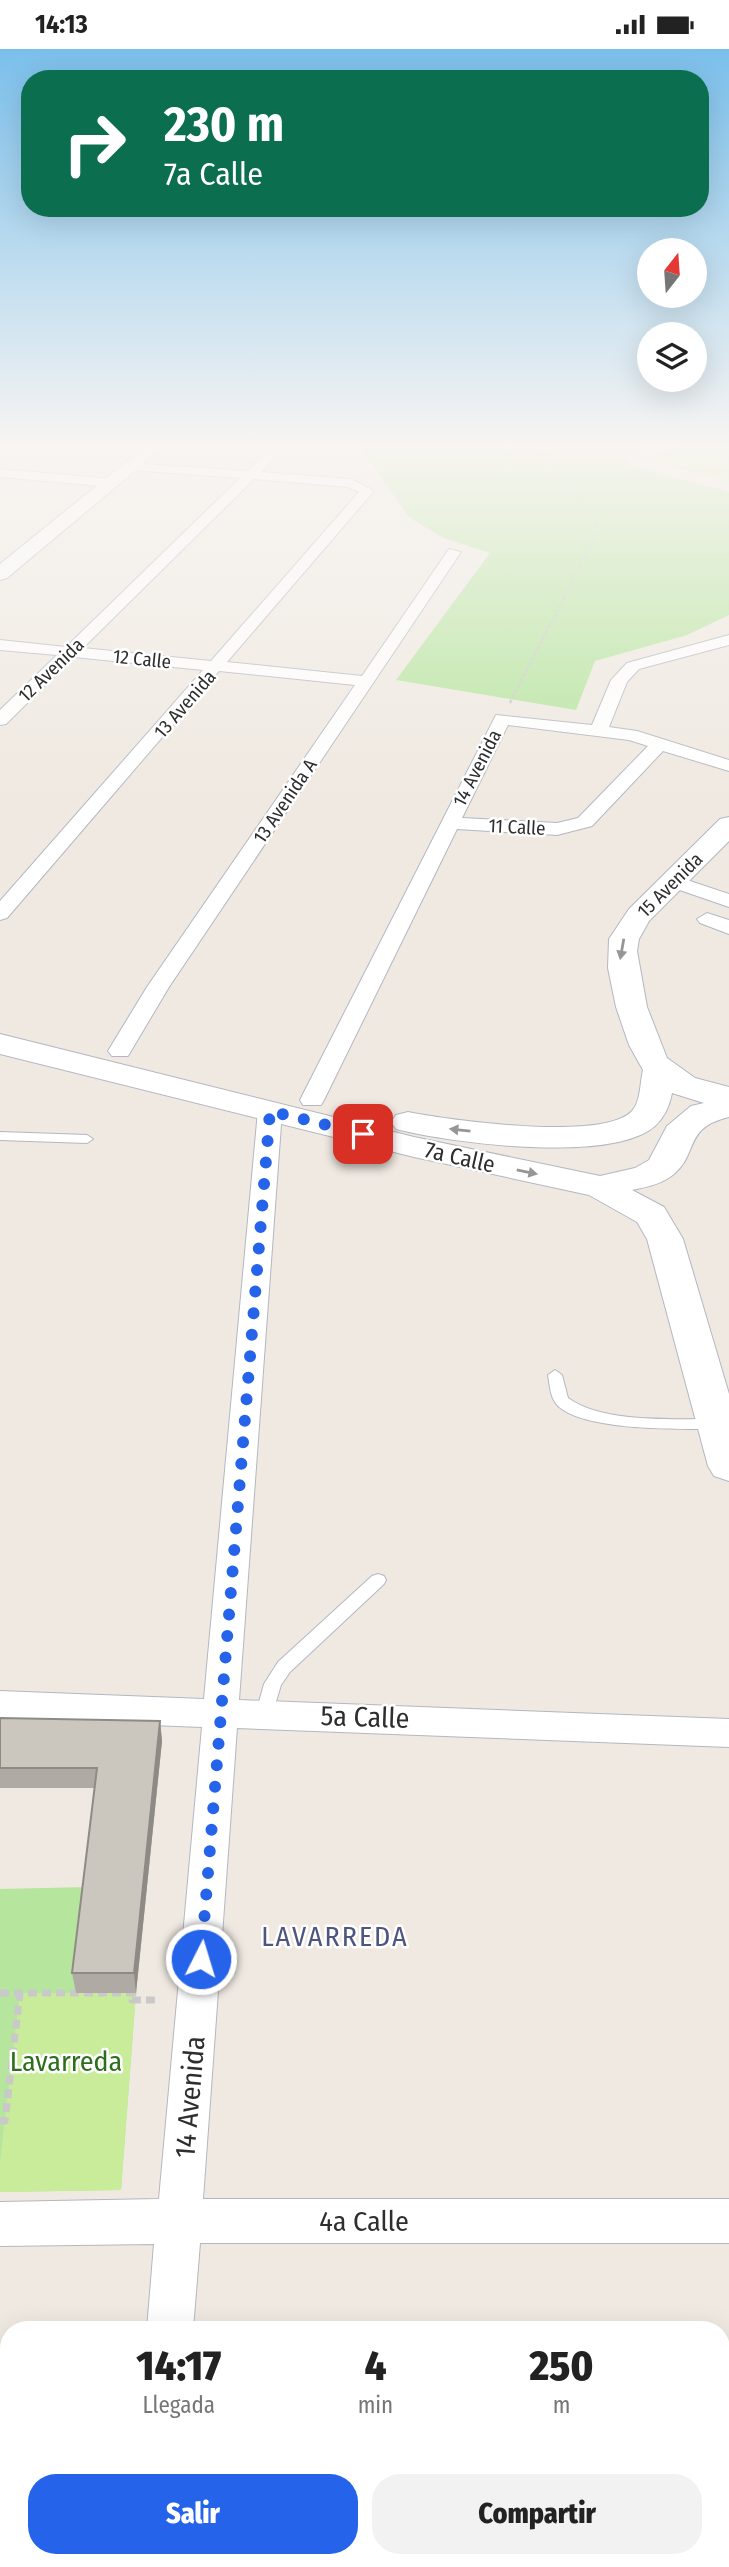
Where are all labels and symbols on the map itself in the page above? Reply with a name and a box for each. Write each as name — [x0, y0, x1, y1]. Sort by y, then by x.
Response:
north arrow — [637, 238, 707, 308]
street label: 12 Avenida — [13, 633, 89, 707]
street label: 12 Calle — [112, 645, 172, 673]
street label: 13 Avenida — [149, 665, 221, 743]
street label: 14 Avenida — [448, 726, 506, 810]
street label: 13 Avenida A — [248, 754, 322, 848]
street label: 11 Calle — [488, 814, 546, 840]
street label: 15 Avenida — [633, 848, 707, 922]
one-way arrow — [617, 938, 628, 960]
pin — [333, 1104, 393, 1164]
one-way arrow — [449, 1124, 471, 1135]
street label: 7a Calle — [422, 1135, 498, 1179]
one-way arrow — [516, 1167, 538, 1178]
street label: 5a Calle — [320, 1699, 410, 1735]
district label: LAVARREDA — [261, 1920, 409, 1953]
position arrow — [164, 1922, 238, 1996]
street label: 14 Avenida — [168, 2035, 212, 2159]
park label: Lavarreda — [10, 2045, 122, 2078]
street label: 4a Calle — [319, 2205, 409, 2238]

